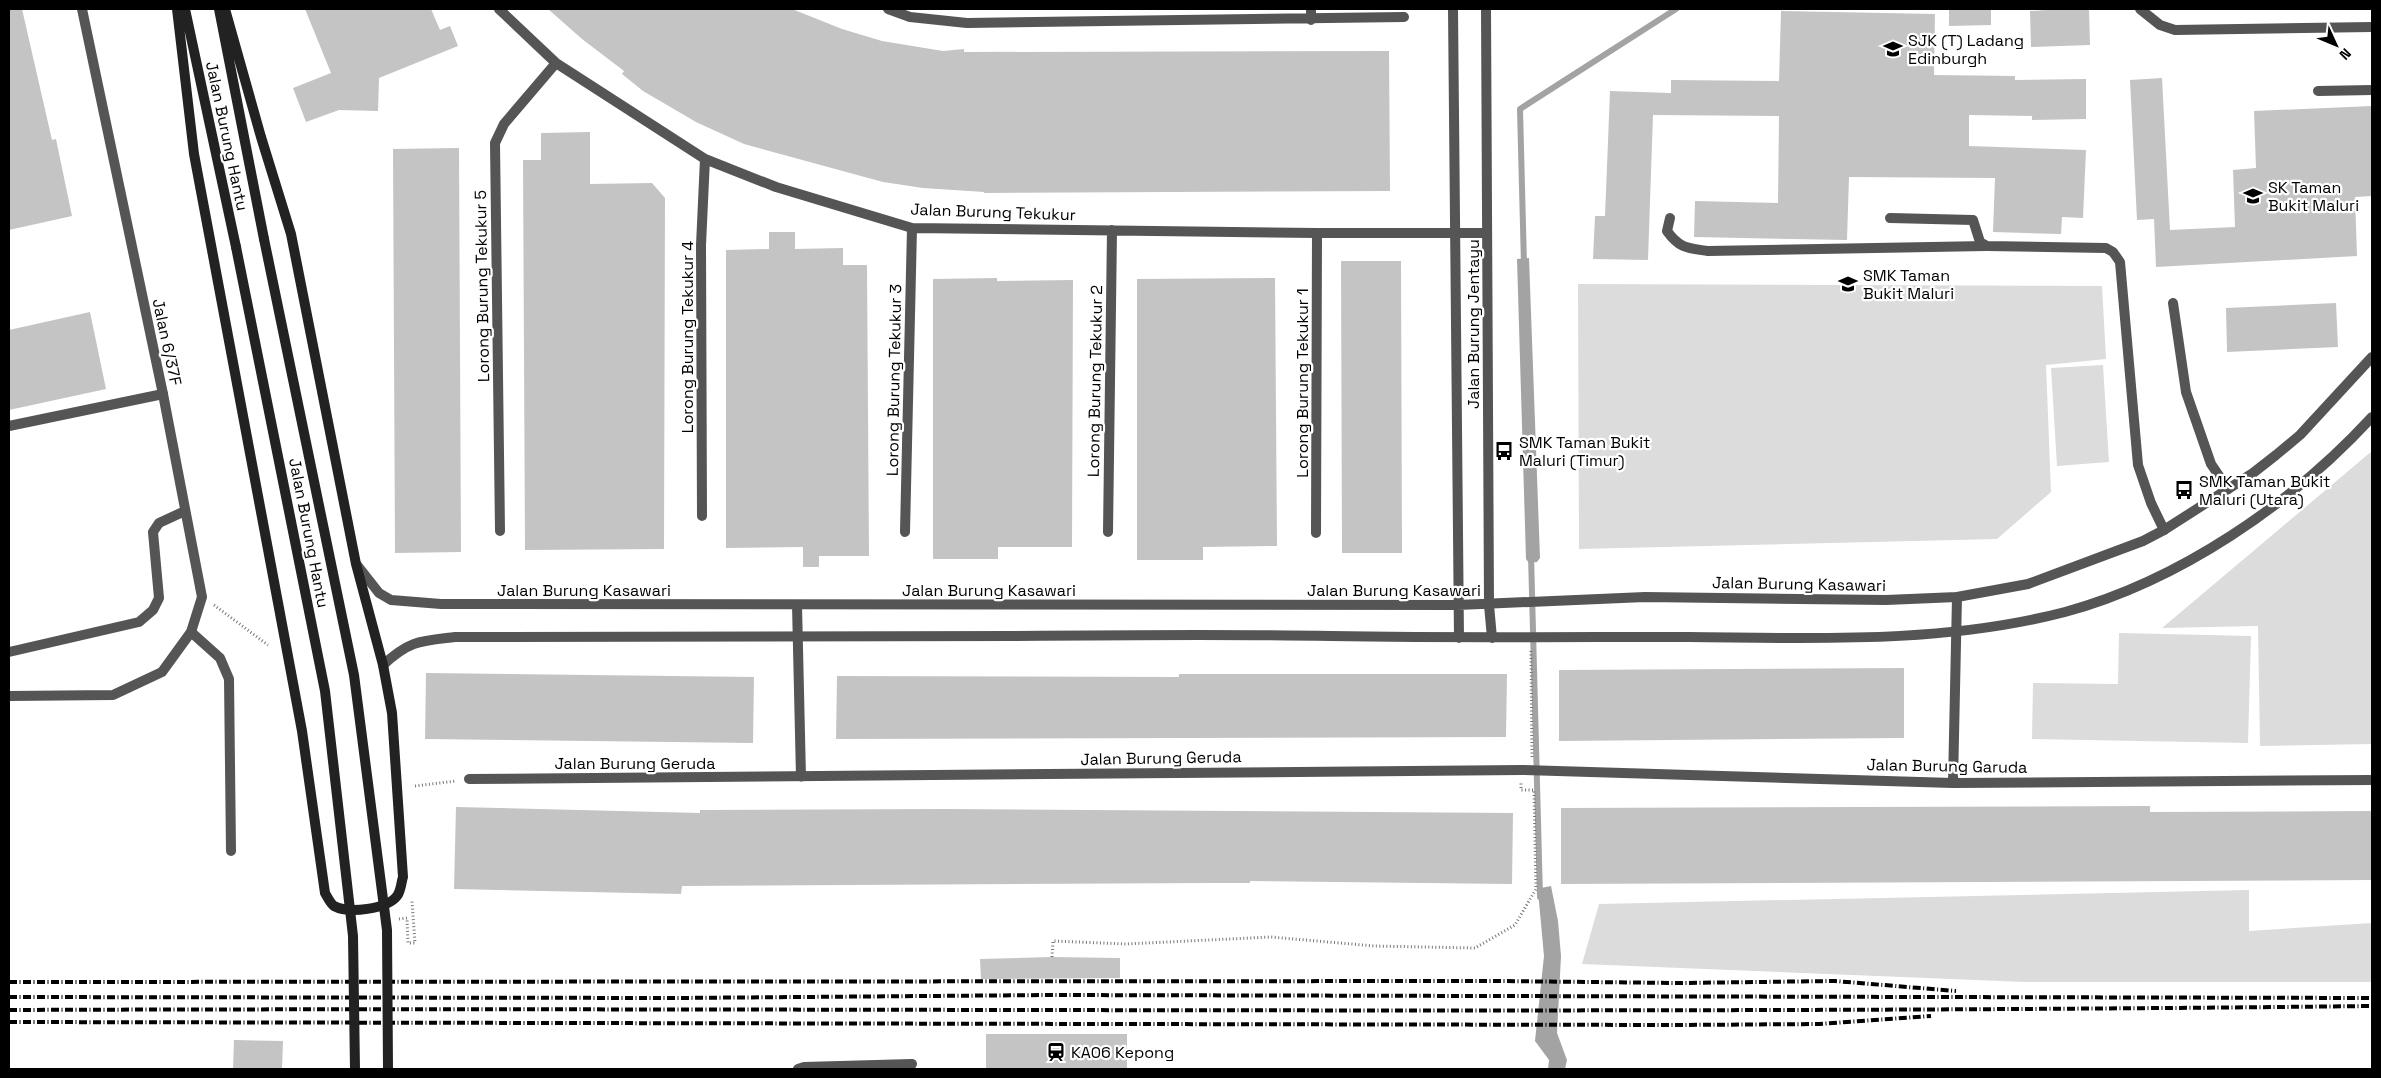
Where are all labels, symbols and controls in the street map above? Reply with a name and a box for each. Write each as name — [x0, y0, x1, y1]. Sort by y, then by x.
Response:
north arrow — [2311, 20, 2361, 70]
place label: SJK (T) Ladang Edinburgh — [1908, 30, 2024, 69]
school or university icon: SJK (T) Ladang Edinburgh — [1882, 38, 1904, 60]
text: N — [2336, 44, 2355, 64]
street label: Jalan Burung Hantu — [201, 59, 253, 213]
place label: SK Taman Bukit Maluri — [2268, 177, 2359, 216]
school or university icon: SK Taman Bukit Maluri — [2242, 185, 2264, 207]
street label: Lorong Burung Tekukur 5 — [470, 190, 494, 382]
street label: Jalan Burung Tekukur — [910, 199, 1076, 225]
street label: Jalan Burung Jentayu — [1463, 239, 1484, 409]
street label: Lorong Burung Tekukur 4 — [677, 241, 698, 433]
place label: SMK Taman Bukit Maluri — [1863, 265, 1954, 304]
school or university icon: SMK Taman Bukit Maluri — [1837, 273, 1859, 295]
street label: Lorong Burung Tekukur 3 — [882, 284, 906, 476]
street label: Lorong Burung Tekukur 2 — [1083, 285, 1107, 477]
street label: Lorong Burung Tekukur 1 — [1292, 288, 1313, 478]
street label: Jalan 6/37F — [148, 297, 187, 388]
place label: SMK Taman Bukit Maluri (Timur) — [1519, 432, 1650, 471]
bus stop icon: SMK Taman Bukit Maluri (Timur) — [1493, 440, 1515, 462]
street label: Jalan Burung Hantu — [284, 456, 334, 610]
place label: SMK Taman Bukit Maluri (Utara) — [2199, 471, 2330, 510]
bus stop icon: SMK Taman Bukit Maluri (Utara) — [2173, 479, 2195, 501]
street label: Jalan Burung Kasawari — [1712, 572, 1886, 596]
street label: Jalan Burung Kasawari — [497, 580, 671, 601]
street label: Jalan Burung Kasawari — [902, 580, 1076, 601]
street label: Jalan Burung Kasawari — [1307, 580, 1481, 601]
street label: Jalan Burung Geruda — [1080, 746, 1242, 770]
street label: Jalan Burung Geruda — [554, 753, 716, 774]
street label: Jalan Burung Garuda — [1866, 754, 2028, 778]
station icon: KA06 Kepong — [1045, 1041, 1067, 1063]
place label: KA06 Kepong — [1071, 1042, 1174, 1063]

